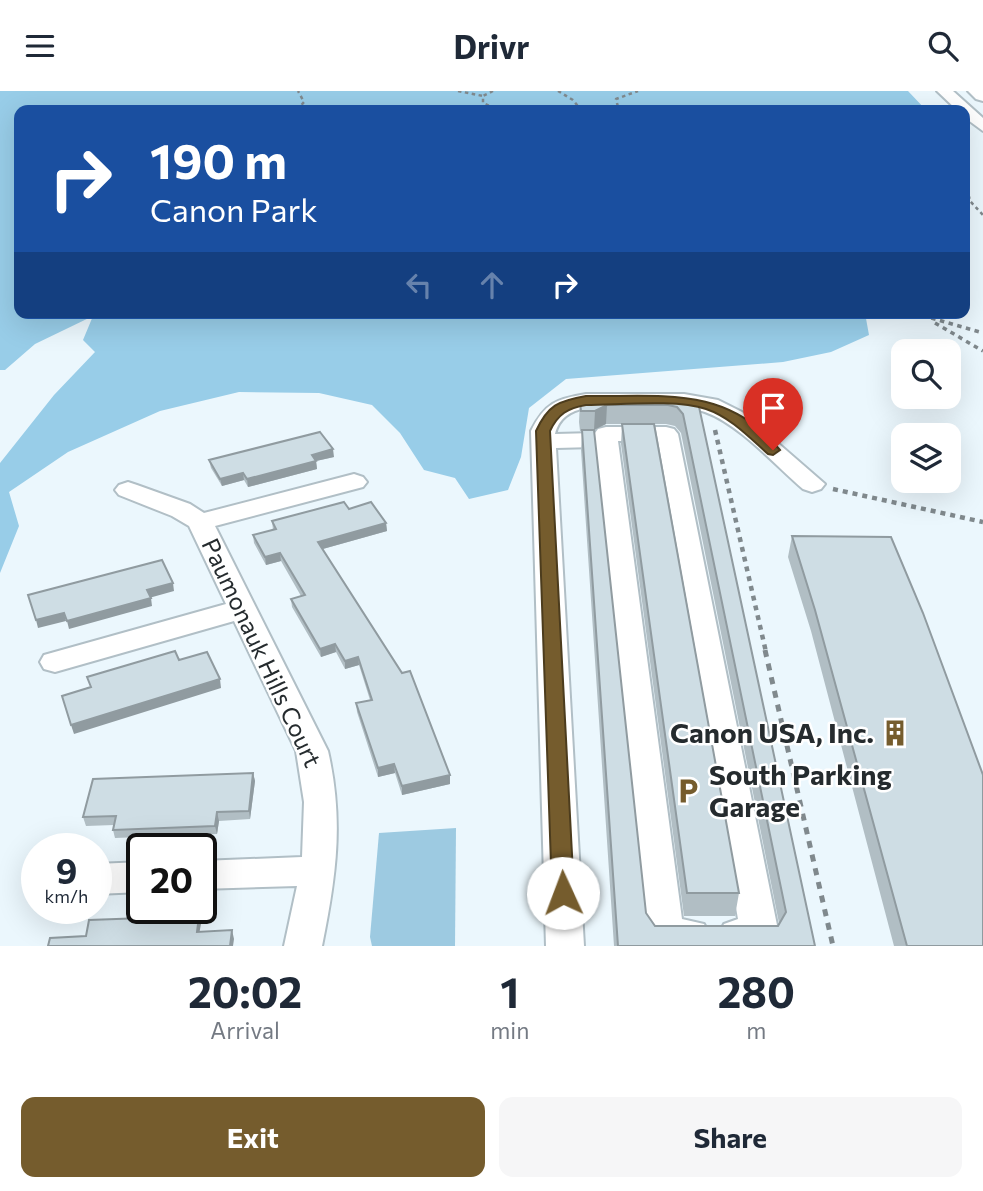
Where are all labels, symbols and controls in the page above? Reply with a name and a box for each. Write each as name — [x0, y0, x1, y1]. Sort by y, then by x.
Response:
text: Drivr — [453, 26, 530, 66]
icon: menu — [21, 27, 59, 65]
icon: search — [924, 27, 962, 65]
text: 190 m — [150, 129, 287, 189]
icon: right — [35, 133, 126, 224]
text: Canon Park — [150, 189, 318, 229]
icon: left — [400, 266, 438, 304]
icon: ahead — [473, 266, 511, 304]
icon: right — [546, 266, 584, 304]
map controls — [891, 339, 961, 493]
button: search — [891, 339, 961, 409]
pin — [743, 378, 803, 450]
icon: arrive — [754, 389, 792, 427]
button: layers — [891, 423, 961, 493]
street label: Paumonauk Hills Court — [197, 533, 328, 772]
place label: Canon USA, Inc. — [670, 715, 874, 749]
building icon: Canon USA, Inc. — [880, 718, 910, 748]
place label: South Parking Garage — [709, 757, 892, 823]
parking icon: South Parking Garage — [673, 776, 703, 806]
speed limit sign: 20 — [126, 833, 217, 924]
text: 9 — [56, 848, 77, 891]
position arrow — [526, 856, 600, 930]
text: km/h — [45, 885, 88, 907]
text: 20:02 — [188, 965, 302, 1017]
text: 1 — [500, 965, 519, 1017]
text: 280 — [717, 965, 795, 1017]
text: Arrival — [210, 1016, 280, 1044]
text: min — [490, 1016, 529, 1044]
text: m — [746, 1016, 766, 1044]
button: Exit — [21, 1097, 485, 1177]
button: Share — [499, 1097, 962, 1177]

